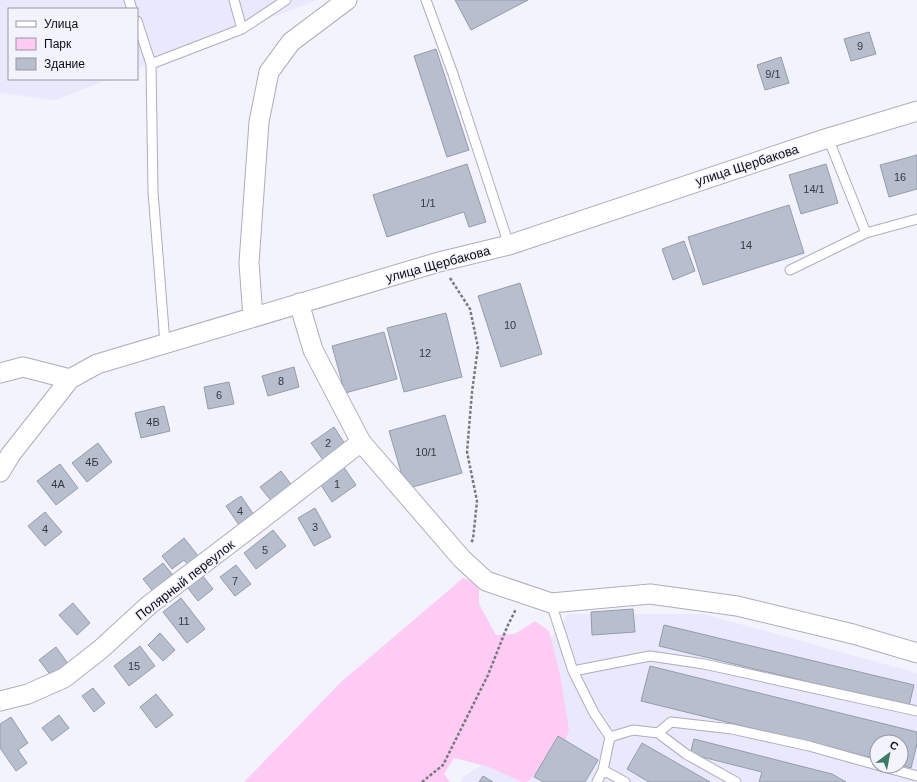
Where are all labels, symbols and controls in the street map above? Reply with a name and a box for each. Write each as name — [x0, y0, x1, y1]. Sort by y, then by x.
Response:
legend — [8, 8, 138, 80]
text: Улица — [44, 17, 78, 31]
text: Парк — [44, 37, 72, 51]
house number: 9 — [857, 40, 863, 52]
text: Здание — [44, 57, 85, 71]
house number: 9/1 — [765, 68, 781, 80]
street label: улица Щербакова — [694, 141, 801, 189]
house number: 16 — [894, 171, 906, 183]
house number: 14/1 — [803, 183, 825, 195]
house number: 1/1 — [420, 197, 436, 209]
house number: 14 — [740, 239, 752, 251]
street label: улица Щербакова — [384, 243, 493, 285]
house number: 10 — [504, 319, 516, 331]
house number: 12 — [419, 347, 431, 359]
house number: 8 — [278, 375, 284, 387]
house number: 6 — [216, 389, 222, 401]
house number: 4В — [146, 416, 160, 428]
house number: 2 — [325, 437, 331, 449]
house number: 10/1 — [415, 446, 437, 458]
house number: 4Б — [85, 456, 99, 468]
house number: 4А — [51, 478, 65, 490]
house number: 1 — [334, 478, 340, 490]
house number: 4 — [237, 505, 243, 517]
house number: 3 — [312, 521, 318, 533]
house number: 4 — [42, 523, 48, 535]
street label: Полярный переулок — [133, 537, 238, 623]
house number: 5 — [262, 544, 268, 556]
house number: 7 — [232, 575, 238, 587]
house number: 11 — [178, 615, 190, 627]
house number: 15 — [128, 660, 140, 672]
north arrow — [869, 734, 909, 774]
text: С — [888, 738, 901, 753]

